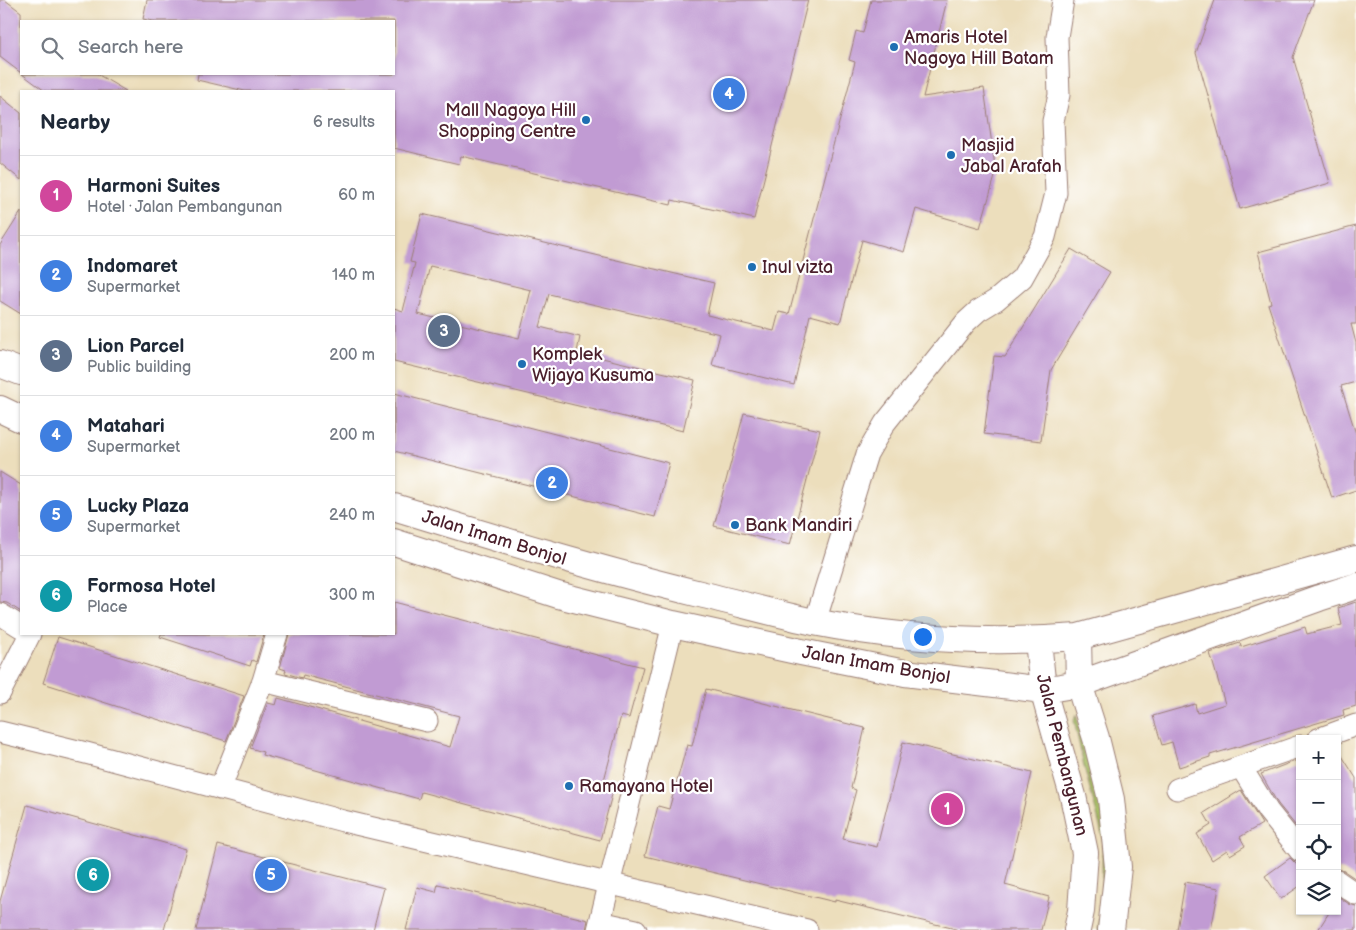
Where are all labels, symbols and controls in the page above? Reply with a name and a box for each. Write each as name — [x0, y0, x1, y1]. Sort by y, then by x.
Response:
search box — [20, 20, 395, 75]
place label: Amaris Hotel Nagoya Hill Batam — [904, 27, 1054, 69]
icon: search — [38, 34, 66, 62]
text: Search here — [78, 36, 183, 59]
marker: Amaris Hotel Nagoya Hill Batam — [888, 41, 900, 53]
pin: 4 — [713, 75, 745, 113]
place label: Mall Nagoya Hill Shopping Centre — [438, 100, 576, 142]
text: Nearby — [40, 110, 110, 135]
text: 6 results — [313, 113, 375, 132]
marker: Mall Nagoya Hill Shopping Centre — [580, 114, 592, 126]
place label: Masjid Jabal Arafah — [961, 135, 1062, 177]
marker: Masjid Jabal Arafah — [945, 149, 957, 161]
text: Harmoni Suites — [87, 175, 220, 198]
text: 1 — [53, 186, 59, 205]
text: 60 m — [338, 186, 375, 205]
text: Hotel · Jalan Pembangunan — [87, 198, 282, 217]
text: Indomaret — [87, 255, 178, 278]
place label: Inul vizta — [762, 257, 833, 278]
marker: Inul vizta — [746, 261, 758, 273]
text: 2 — [51, 266, 61, 285]
text: 140 m — [332, 266, 375, 285]
text: Supermarket — [87, 278, 180, 297]
pin: 3 — [428, 312, 460, 350]
text: Lion Parcel — [87, 335, 184, 358]
place label: Komplek Wijaya Kusuma — [532, 344, 654, 386]
text: 3 — [51, 346, 61, 365]
text: 200 m — [329, 346, 375, 365]
text: Public building — [87, 358, 191, 377]
marker: Komplek Wijaya Kusuma — [516, 358, 528, 370]
text: Matahari — [87, 415, 165, 438]
text: 4 — [51, 426, 61, 445]
text: 200 m — [329, 426, 375, 445]
text: Supermarket — [87, 438, 180, 457]
pin: 2 — [536, 464, 568, 502]
text: Lucky Plaza — [87, 495, 189, 518]
text: 5 — [51, 506, 61, 525]
text: 240 m — [329, 506, 375, 525]
street label: Jalan Imam Bonjol — [419, 506, 569, 570]
place label: Bank Mandiri — [745, 515, 852, 536]
text: Supermarket — [87, 518, 180, 537]
marker: Bank Mandiri — [729, 519, 741, 531]
text: Formosa Hotel — [87, 575, 215, 598]
text: 6 — [51, 586, 61, 605]
text: 300 m — [329, 586, 375, 605]
text: Place — [87, 598, 128, 617]
your location — [910, 624, 936, 650]
street label: Jalan Imam Bonjol — [800, 642, 952, 688]
street label: Jalan Pembangunan — [1032, 672, 1092, 838]
map controls — [1296, 735, 1341, 915]
button: + — [1296, 735, 1341, 780]
place label: Ramayana Hotel — [579, 776, 713, 797]
marker: Ramayana Hotel — [563, 780, 575, 792]
button: − — [1296, 780, 1341, 825]
pin: 1 — [931, 790, 963, 828]
button: locate — [1296, 825, 1341, 870]
pin: 6 — [77, 856, 109, 894]
pin: 5 — [255, 856, 287, 894]
button: layers — [1296, 870, 1341, 915]

